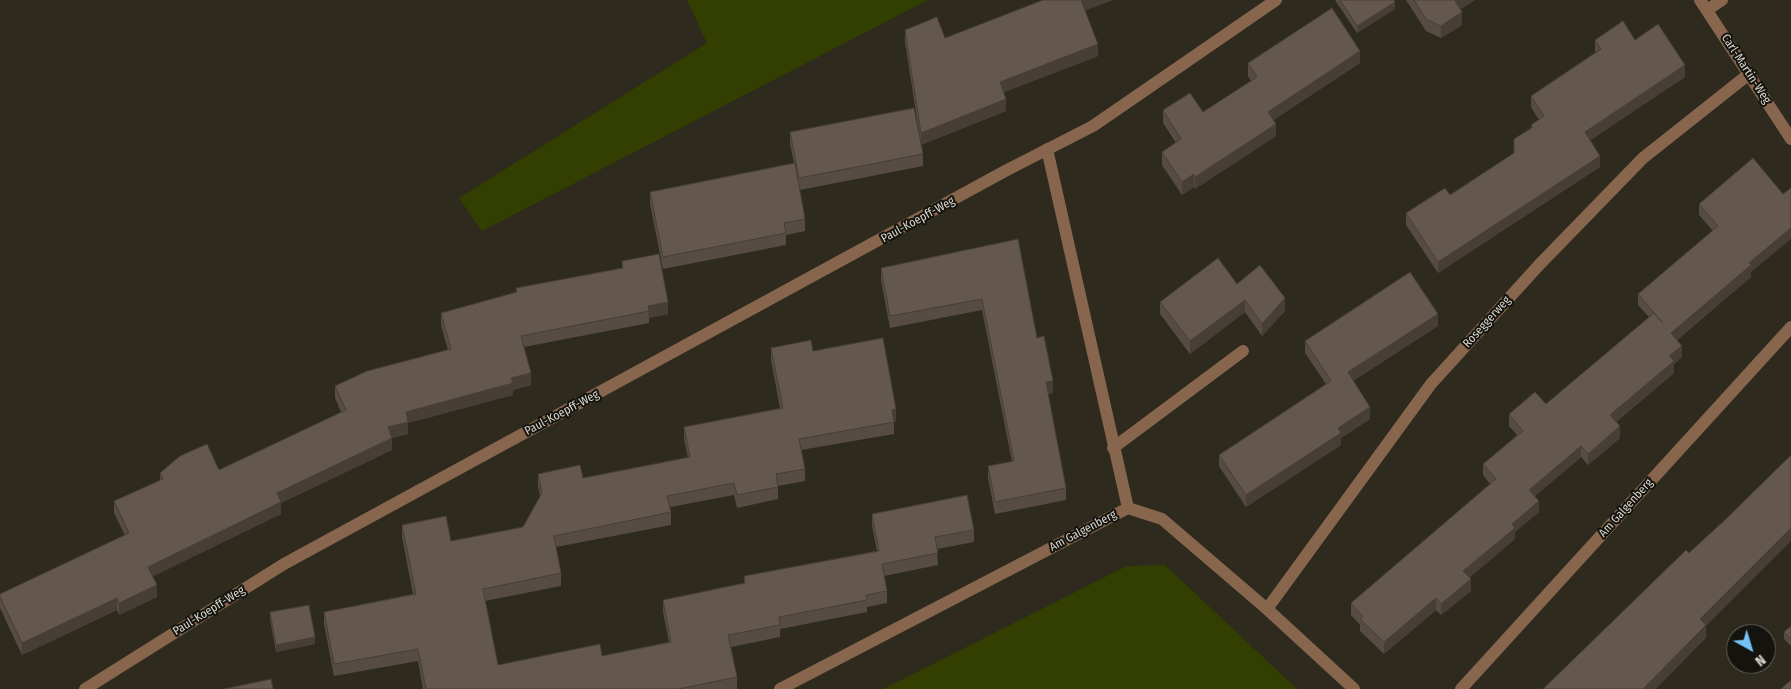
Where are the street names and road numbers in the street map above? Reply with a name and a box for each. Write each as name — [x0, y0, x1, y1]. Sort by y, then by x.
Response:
street label: Carl-Martin-Weg — [1718, 31, 1774, 107]
street label: Paul-Koepff-Weg — [879, 194, 957, 246]
street label: Roseggerweg — [1460, 293, 1514, 351]
street label: Paul-Koepff-Weg — [522, 387, 602, 439]
street label: Am Galgenberg — [1596, 476, 1656, 540]
street label: Am Galgenberg — [1047, 507, 1119, 555]
street label: Paul-Koepff-Weg — [170, 583, 248, 639]

